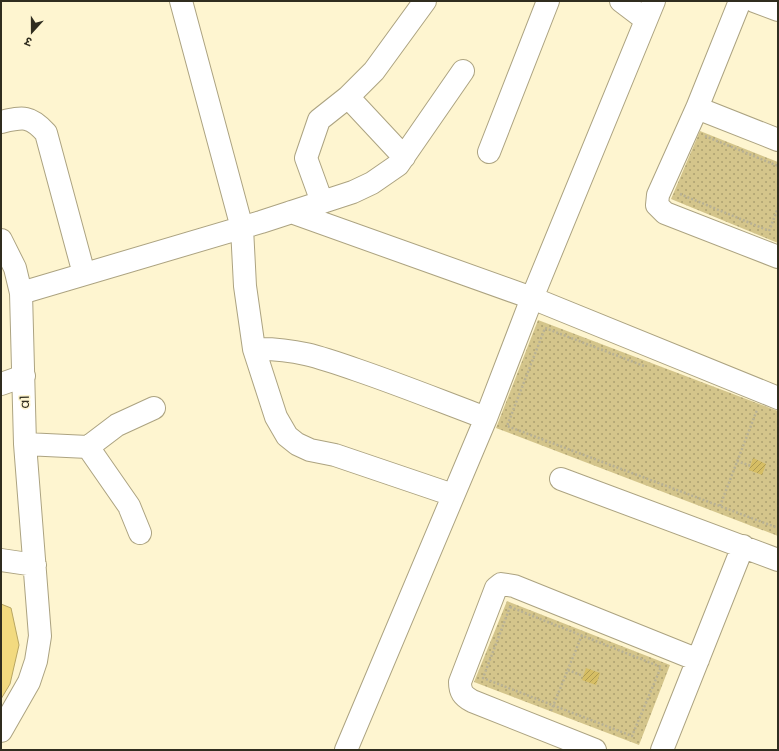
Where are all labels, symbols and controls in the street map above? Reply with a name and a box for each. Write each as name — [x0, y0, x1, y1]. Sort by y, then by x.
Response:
north arrow — [12, 12, 52, 52]
text: उ — [22, 32, 35, 50]
street label: a1 — [15, 395, 34, 409]

